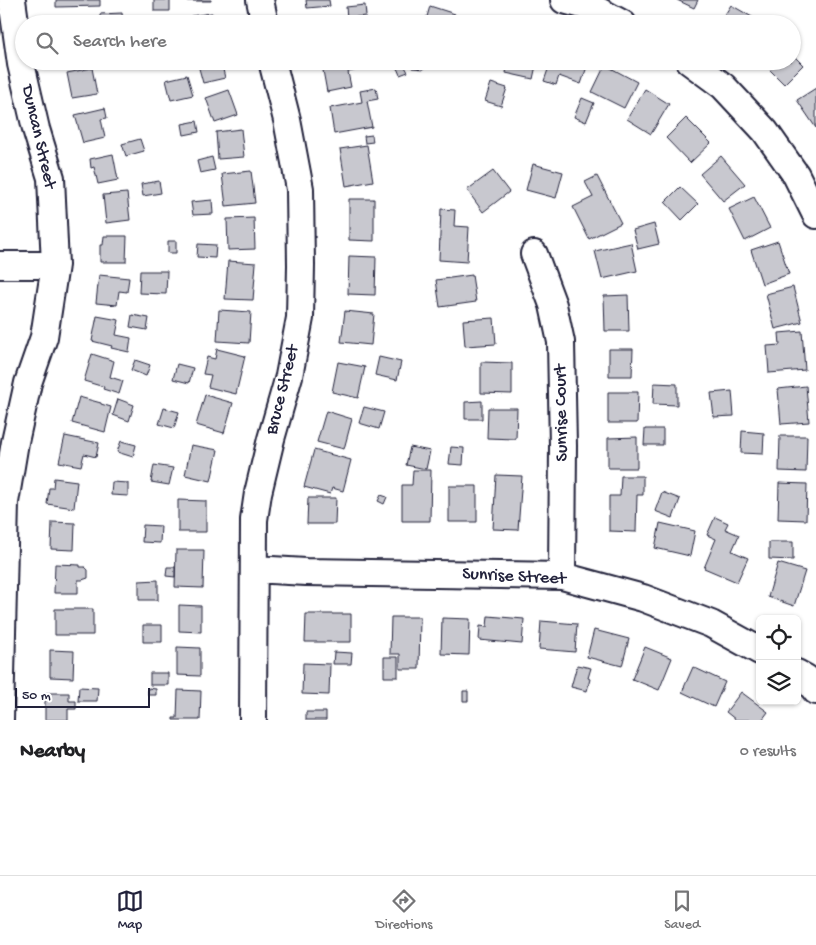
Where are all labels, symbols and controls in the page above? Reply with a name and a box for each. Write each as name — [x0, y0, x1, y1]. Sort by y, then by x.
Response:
search box — [15, 15, 801, 70]
icon: search — [33, 29, 61, 57]
text: Search here — [73, 31, 167, 54]
street label: Duncan Street — [16, 82, 60, 192]
street label: Bruce Street — [261, 341, 305, 438]
street label: Sunrise Court — [551, 363, 573, 462]
street label: Sunrise Street — [462, 564, 568, 590]
map controls — [756, 615, 801, 705]
button: locate — [756, 615, 801, 660]
button: layers — [756, 660, 801, 705]
scale bar — [15, 685, 150, 708]
text: 50 m — [22, 688, 51, 705]
text: Nearby — [20, 740, 85, 765]
text: 0 results — [740, 743, 796, 762]
tab: Map — [116, 887, 144, 934]
tab: Directions — [376, 887, 433, 934]
tab: Saved — [664, 887, 700, 934]

